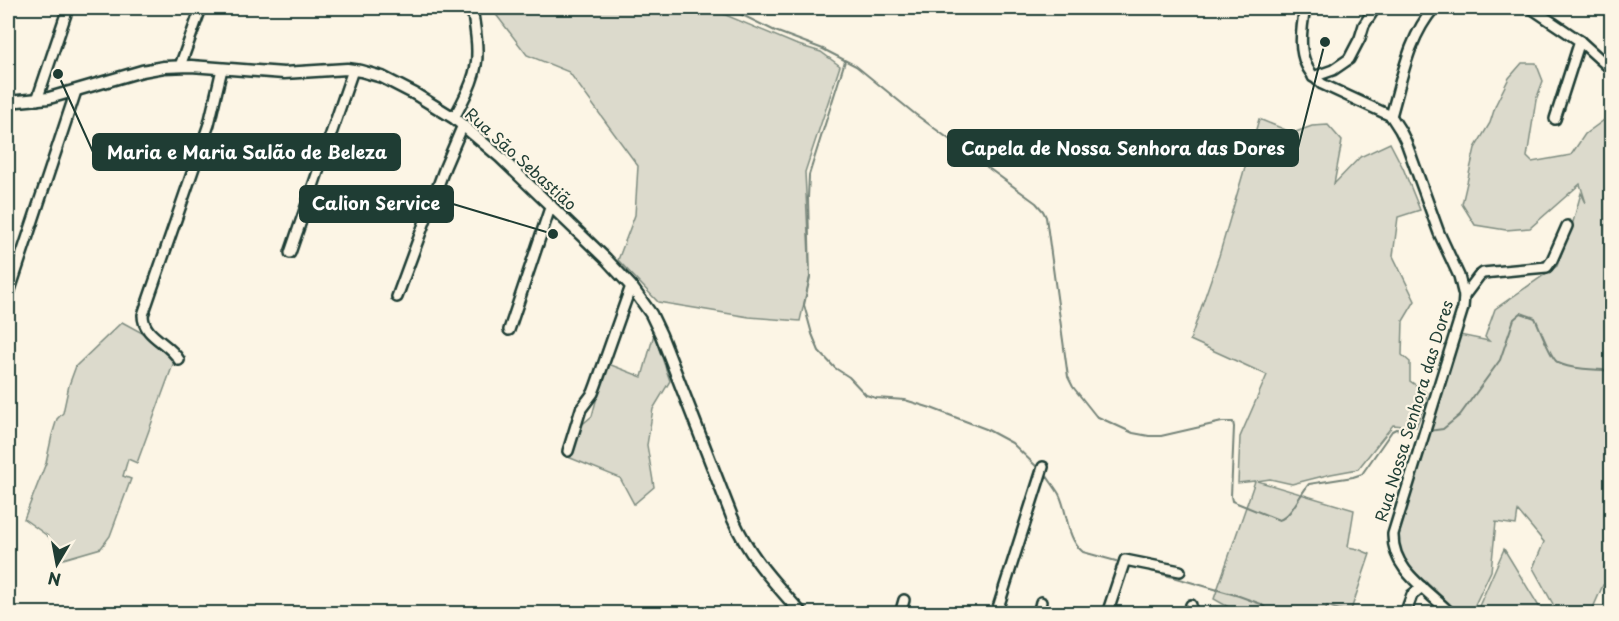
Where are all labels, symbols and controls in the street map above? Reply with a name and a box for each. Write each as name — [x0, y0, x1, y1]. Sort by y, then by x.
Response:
street label: Rua São Sebastião — [460, 101, 583, 215]
callout: Capela de Nossa Senhora das Dores — [948, 130, 1298, 166]
callout: Maria e Maria Salão de Beleza — [93, 134, 400, 170]
text: Capela de Nossa Senhora das Dores — [961, 134, 1285, 161]
text: Maria e Maria Salão de Beleza — [107, 138, 387, 165]
callout: Calion Service — [300, 186, 453, 222]
text: Calion Service — [312, 189, 440, 216]
street label: Rua Nossa Senhora das Dores — [1368, 297, 1458, 524]
north arrow — [27, 534, 87, 594]
text: N — [46, 567, 63, 593]

